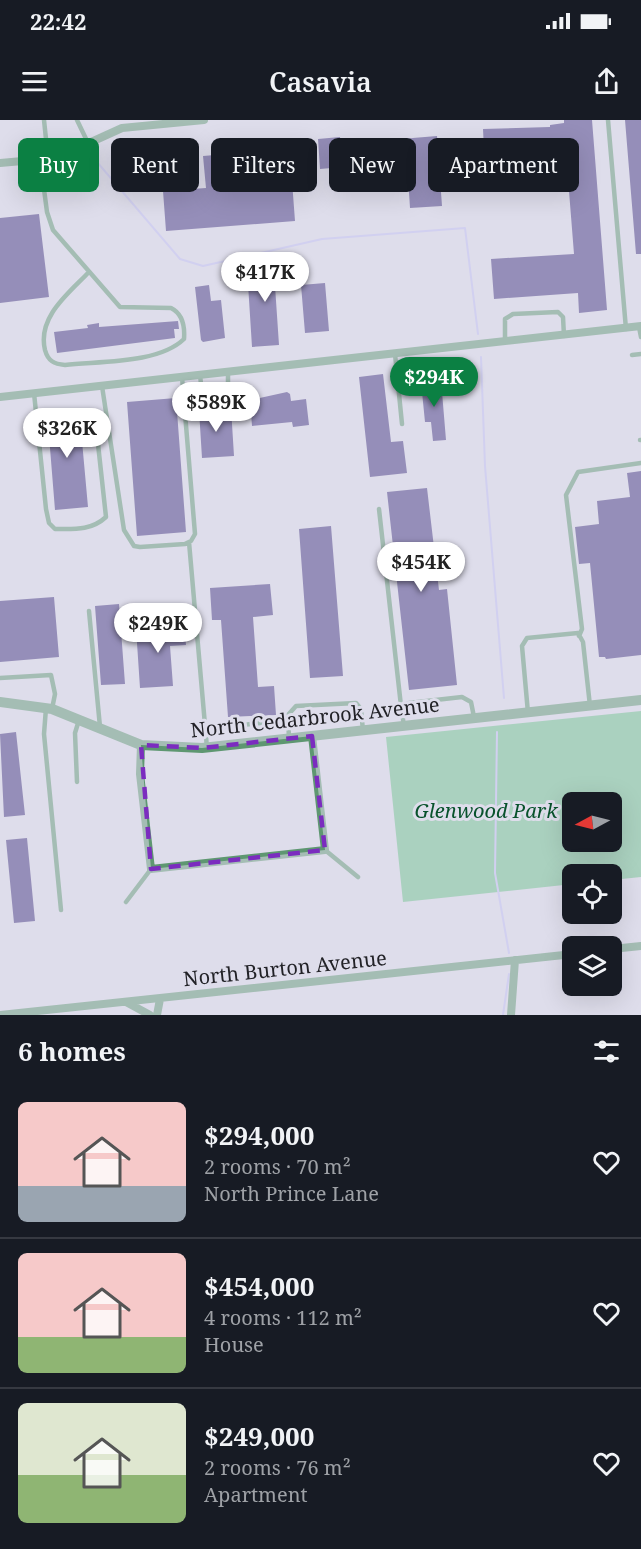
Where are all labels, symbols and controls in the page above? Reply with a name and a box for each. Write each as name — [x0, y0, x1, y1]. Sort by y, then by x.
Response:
text: 22:42 — [30, 6, 86, 36]
text: Casavia — [269, 63, 372, 100]
icon: menu — [18, 65, 51, 98]
icon: share — [590, 65, 623, 98]
chip: Buy — [18, 138, 99, 192]
chip: Rent — [111, 138, 199, 192]
chip: Filters — [211, 138, 317, 192]
chip: New — [329, 138, 416, 192]
chip: Apartment — [428, 138, 579, 192]
pin: $417K — [223, 252, 307, 303]
text: $417K — [235, 258, 295, 285]
pin: $294K — [392, 357, 476, 408]
text: $294K — [404, 363, 464, 390]
pin: $589K — [174, 382, 258, 433]
text: $589K — [186, 388, 246, 415]
pin: $326K — [25, 408, 109, 459]
text: $326K — [37, 414, 97, 441]
pin: $454K — [379, 542, 463, 593]
text: $454K — [391, 548, 451, 575]
pin: $249K — [116, 603, 200, 654]
text: $249K — [128, 609, 188, 636]
street label: North Cedarbrook Avenue — [189, 690, 441, 744]
north arrow — [562, 792, 622, 852]
map controls — [562, 792, 622, 996]
park label: Glenwood Park — [414, 797, 558, 824]
button: locate — [562, 864, 622, 924]
button: layers — [562, 936, 622, 996]
street label: North Burton Avenue — [182, 944, 388, 992]
text: 6 homes — [18, 1033, 126, 1069]
icon: filters — [590, 1035, 623, 1068]
text: $294,000 — [204, 1117, 314, 1153]
icon: home — [66, 1126, 138, 1198]
icon: heart — [590, 1146, 623, 1179]
text: 2 rooms · 70 m² — [204, 1153, 351, 1180]
text: North Prince Lane — [204, 1180, 379, 1207]
text: $454,000 — [204, 1268, 314, 1304]
icon: home — [66, 1277, 138, 1349]
icon: heart — [590, 1297, 623, 1330]
text: 4 rooms · 112 m² — [204, 1304, 362, 1331]
text: House — [204, 1331, 264, 1358]
text: $249,000 — [204, 1418, 314, 1454]
icon: home — [66, 1427, 138, 1499]
icon: heart — [590, 1447, 623, 1480]
text: 2 rooms · 76 m² — [204, 1454, 351, 1481]
text: Apartment — [204, 1481, 308, 1508]

